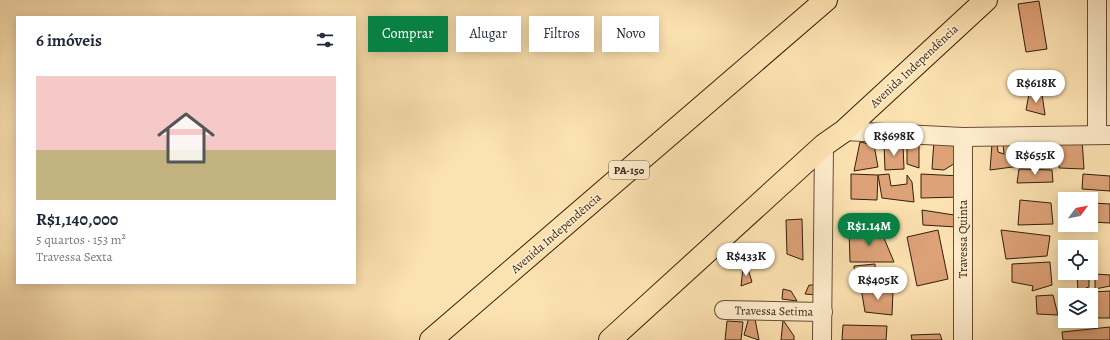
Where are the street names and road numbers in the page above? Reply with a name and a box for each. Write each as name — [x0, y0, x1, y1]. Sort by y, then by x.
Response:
street label: Avenida Independência — [866, 21, 962, 112]
road number: PA-150 — [609, 161, 649, 179]
street label: Avenida Independência — [507, 189, 605, 277]
street label: Travessa Quinta — [955, 199, 971, 278]
street label: Travessa Setima — [735, 302, 814, 320]

